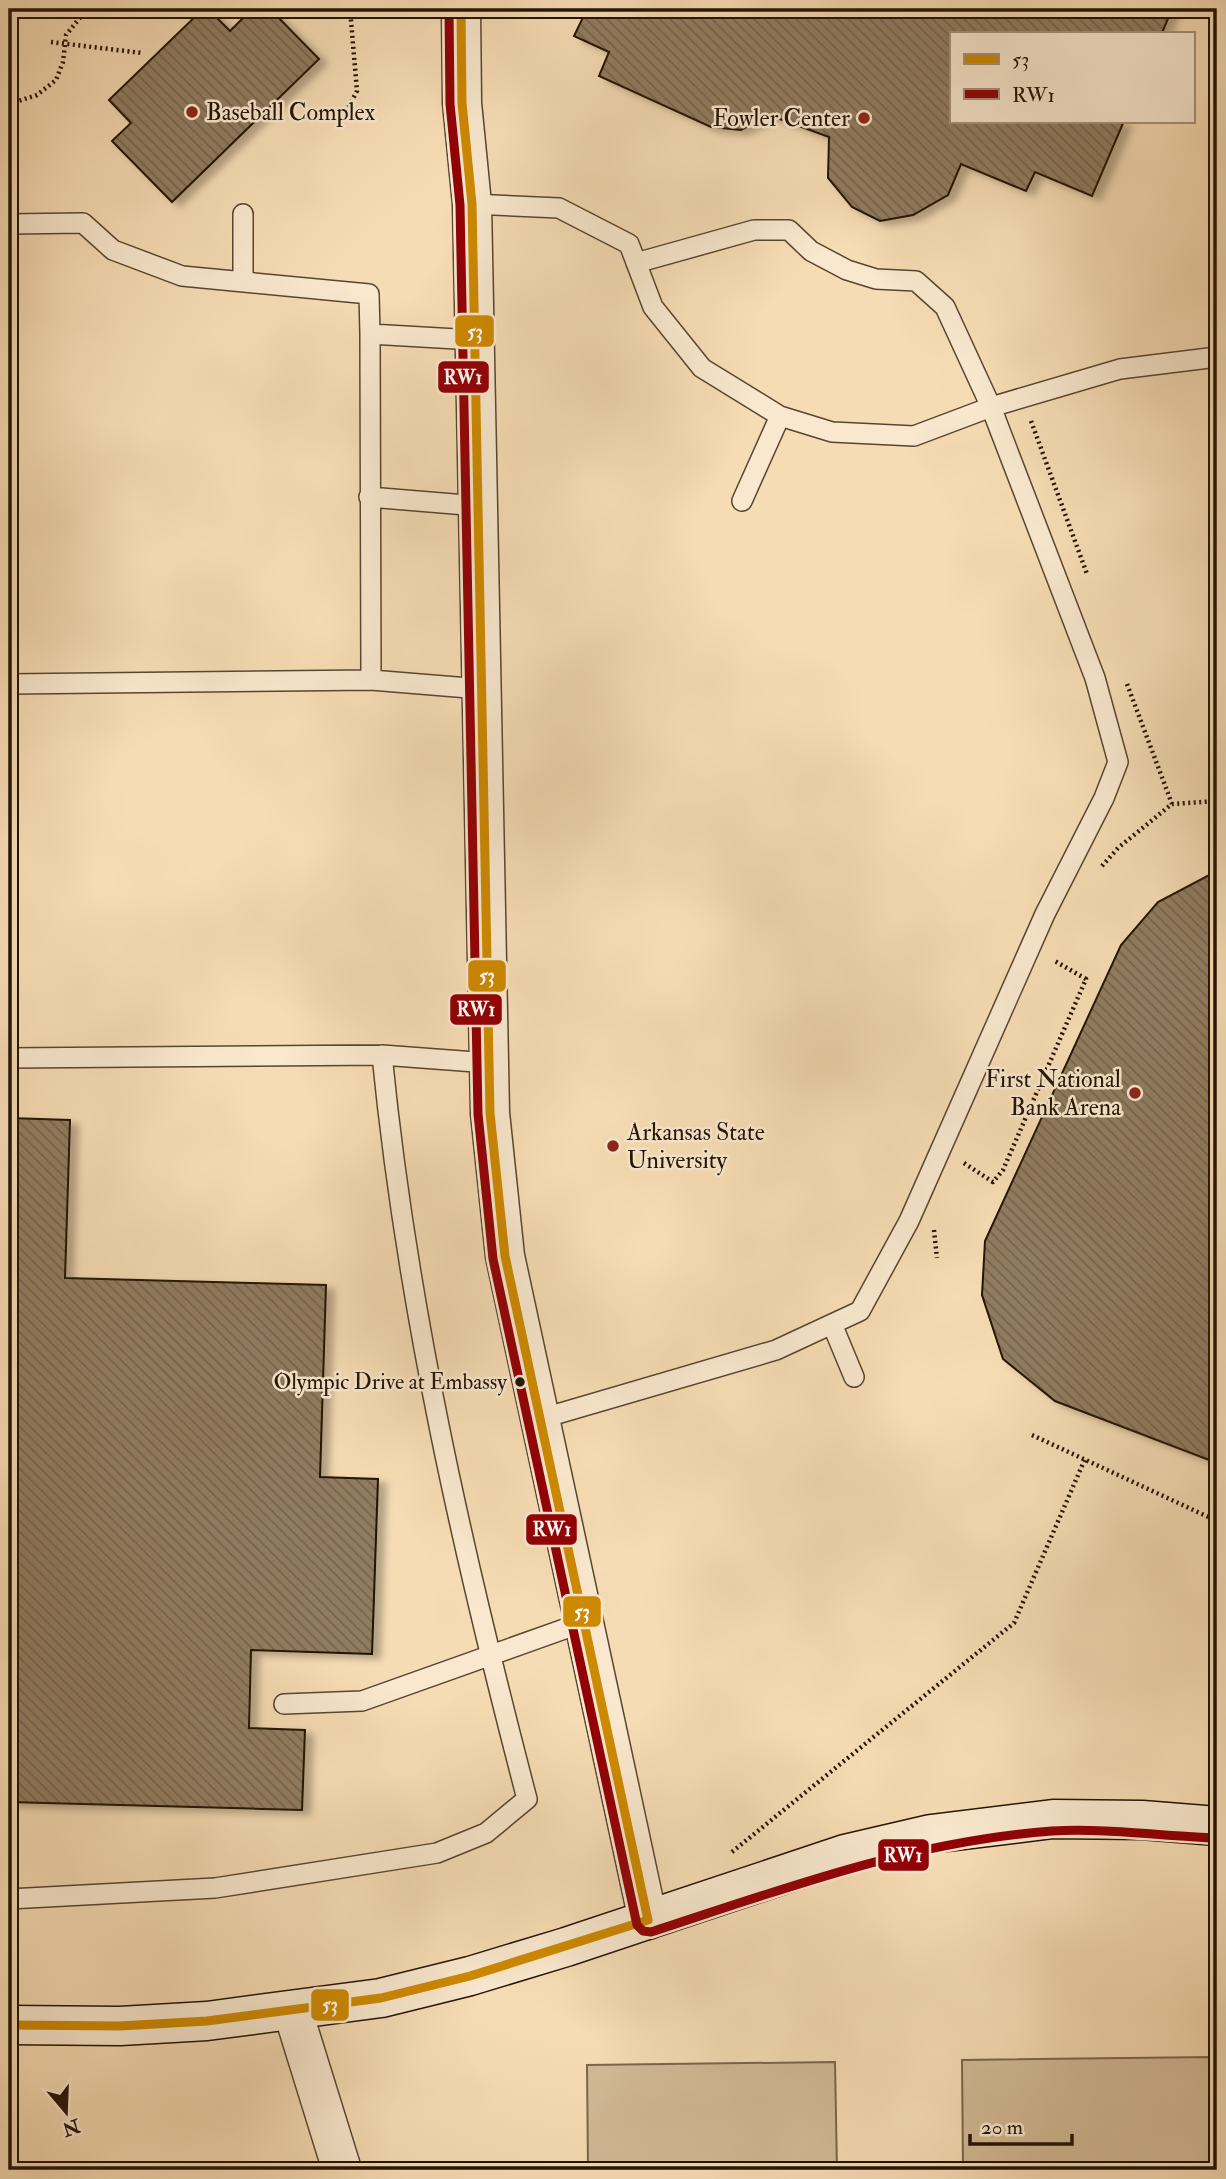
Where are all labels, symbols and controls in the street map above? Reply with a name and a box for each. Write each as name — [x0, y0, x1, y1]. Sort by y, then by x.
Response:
legend — [950, 32, 1194, 122]
text: 53 — [1012, 46, 1029, 73]
text: RW1 — [1012, 82, 1055, 109]
place label: Baseball Complex — [206, 97, 376, 128]
place label: Fowler Center — [713, 103, 850, 134]
marker: Baseball Complex — [184, 104, 200, 120]
marker: Fowler Center — [856, 110, 872, 126]
line badge: 53 — [454, 314, 495, 348]
text: 53 — [467, 320, 483, 344]
line badge: RW1 — [437, 360, 490, 394]
text: RW1 — [444, 366, 483, 390]
line badge: 53 — [467, 959, 507, 993]
text: 53 — [479, 964, 495, 988]
line badge: RW1 — [449, 993, 503, 1026]
text: RW1 — [457, 998, 496, 1022]
place label: First National Bank Arena — [985, 1064, 1122, 1123]
marker: First National Bank Arena — [1127, 1085, 1143, 1101]
place label: Arkansas State University — [626, 1117, 765, 1176]
marker: Arkansas State University — [605, 1138, 621, 1154]
place label: Olympic Drive at Embassy — [273, 1368, 507, 1397]
marker: Olympic Drive at Embassy — [513, 1375, 527, 1389]
line badge: RW1 — [525, 1513, 578, 1546]
text: RW1 — [533, 1518, 572, 1542]
line badge: 53 — [562, 1595, 602, 1628]
text: 53 — [574, 1600, 590, 1624]
line badge: RW1 — [877, 1838, 930, 1872]
text: RW1 — [884, 1844, 923, 1868]
line badge: 53 — [310, 1988, 350, 2022]
text: 53 — [322, 1993, 338, 2017]
north arrow — [32, 2078, 102, 2148]
scale bar — [970, 2102, 1072, 2146]
text: N — [58, 2113, 84, 2142]
text: 20 m — [981, 2114, 1023, 2141]

